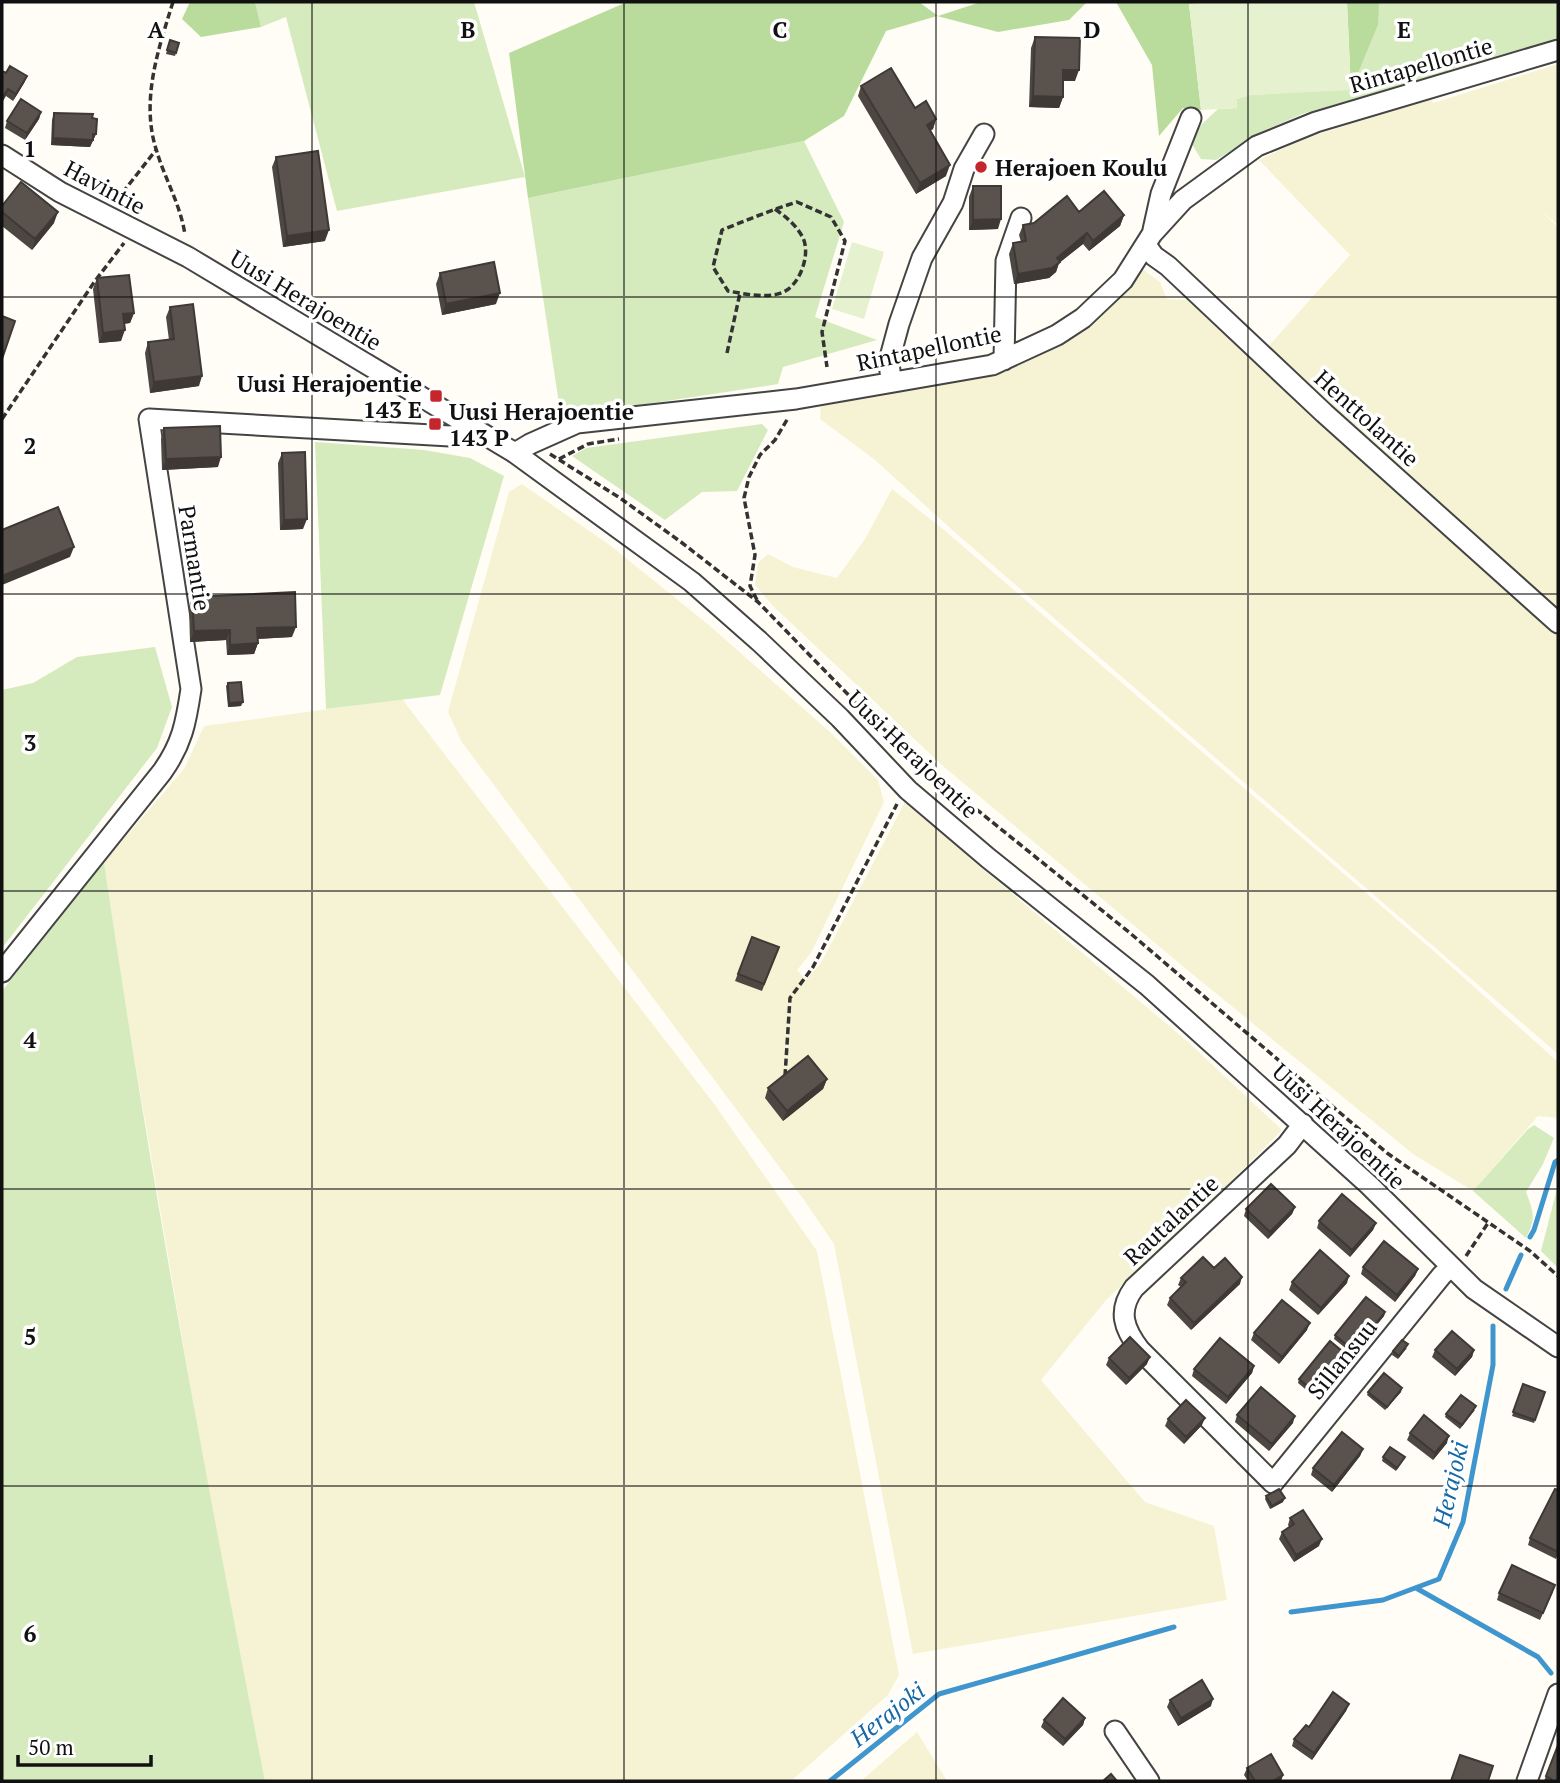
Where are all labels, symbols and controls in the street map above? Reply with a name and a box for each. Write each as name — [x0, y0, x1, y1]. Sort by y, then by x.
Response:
text: A — [148, 14, 165, 45]
text: B — [461, 14, 476, 45]
text: C — [773, 14, 788, 45]
text: D — [1084, 14, 1101, 45]
text: E — [1397, 14, 1411, 45]
street label: Rintapellontie — [1346, 30, 1496, 100]
text: 1 — [24, 133, 37, 164]
place label: Herajoen Koulu — [995, 152, 1167, 183]
street label: Havintie — [59, 153, 151, 221]
marker: Herajoen Koulu — [973, 159, 989, 175]
street label: Uusi Herajoentie — [225, 243, 387, 357]
street label: Rintapellontie — [854, 318, 1004, 378]
street label: Henttolantie — [1308, 363, 1426, 473]
place label: Uusi Herajoentie 143 E — [237, 368, 422, 425]
marker: Uusi Herajoentie 143 E — [428, 388, 444, 404]
place label: Uusi Herajoentie 143 P — [449, 396, 634, 453]
marker: Uusi Herajoentie 143 P — [427, 416, 443, 432]
text: 2 — [24, 430, 37, 461]
street label: Parmantie — [171, 503, 219, 613]
street label: Uusi Herajoentie — [841, 683, 985, 825]
text: 3 — [24, 727, 37, 758]
text: 4 — [24, 1024, 37, 1055]
street label: Uusi Herajoentie — [1266, 1056, 1412, 1196]
street label: Rautalantie — [1117, 1168, 1225, 1272]
street label: Sillansuu — [1300, 1312, 1384, 1406]
text: 5 — [24, 1321, 37, 1352]
water label: Herajoki — [1424, 1438, 1475, 1531]
text: 6 — [24, 1618, 37, 1649]
water label: Herajoki — [842, 1674, 931, 1754]
scale bar — [18, 1724, 150, 1768]
text: 50 m — [28, 1733, 74, 1761]

